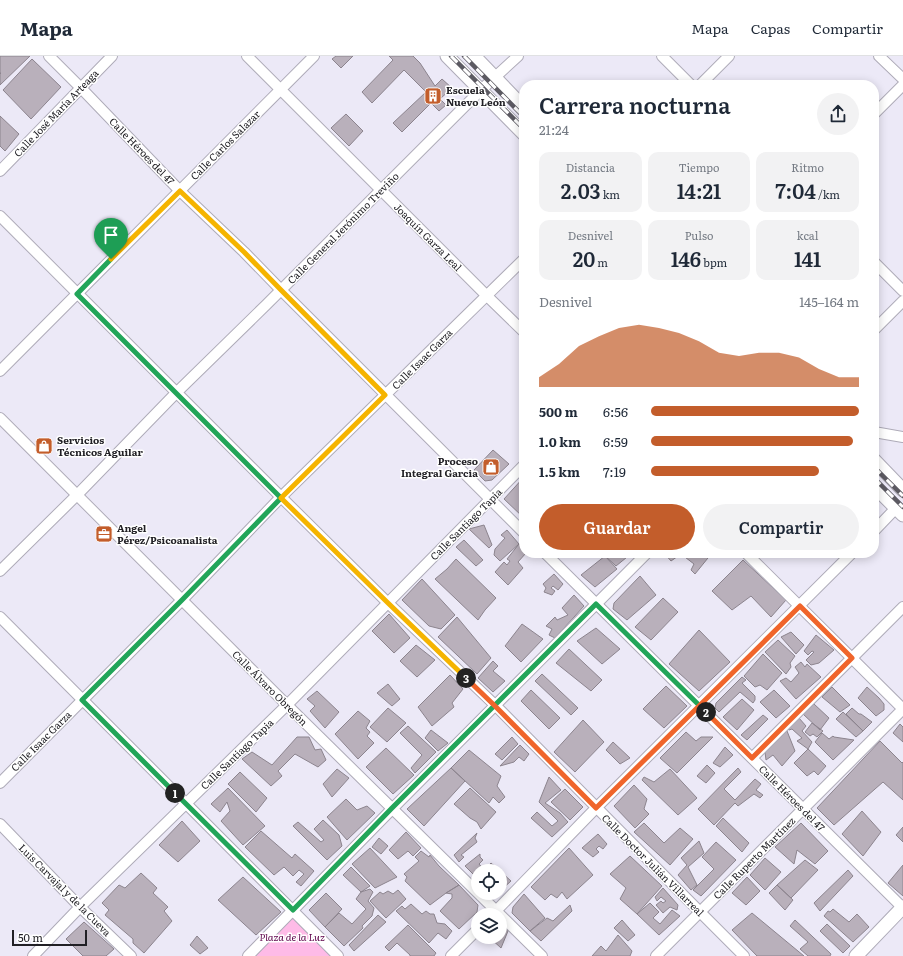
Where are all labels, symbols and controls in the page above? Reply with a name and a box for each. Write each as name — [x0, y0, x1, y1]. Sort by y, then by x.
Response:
text: Mapa — [20, 14, 73, 42]
text: Mapa — [691, 18, 729, 38]
text: Capas — [751, 18, 790, 38]
text: Compartir — [812, 18, 883, 38]
street label: Calle José María Arteaga — [10, 65, 102, 160]
place label: Escuela Nuevo León — [446, 82, 506, 109]
building icon: Escuela Nuevo León — [423, 86, 443, 106]
text: Carrera nocturna — [539, 88, 731, 121]
button: share — [817, 93, 859, 135]
street label: Calle Carlos Salazar — [186, 106, 263, 183]
street label: Calle Héroes del 47 — [106, 114, 178, 188]
text: 21:24 — [539, 120, 569, 139]
text: Distancia — [566, 159, 615, 175]
text: Tiempo — [678, 159, 720, 175]
text: Ritmo — [791, 159, 824, 175]
street label: Calle General Jerónimo Treviño — [283, 168, 402, 287]
text: 2.03 — [561, 175, 600, 205]
text: 14:21 — [677, 175, 721, 205]
text: 7:04 — [775, 175, 816, 205]
text: km — [600, 186, 620, 202]
text: /km — [816, 186, 840, 202]
street label: Joaquín Garza Leal — [391, 199, 466, 274]
pin — [94, 218, 128, 259]
icon: arrive — [100, 224, 122, 246]
text: Desnivel — [568, 227, 613, 243]
text: Pulso — [685, 227, 713, 243]
text: kcal — [797, 227, 819, 243]
text: 20 — [573, 243, 595, 273]
text: 146 — [671, 243, 701, 273]
text: 141 — [794, 243, 821, 273]
text: m — [595, 254, 608, 270]
text: bpm — [701, 254, 727, 270]
text: Desnivel — [539, 292, 592, 311]
text: 145–164 m — [799, 292, 859, 311]
street label: Calle Isaac Garza — [388, 325, 456, 392]
text: 500 m — [539, 402, 578, 421]
text: 6:56 — [603, 402, 628, 421]
place label: Servicios Técnicos Aguilar — [57, 432, 143, 459]
text: 1.0 km — [539, 432, 581, 451]
text: 6:59 — [603, 432, 628, 451]
shop icon: Servicios Técnicos Aguilar — [34, 436, 54, 456]
place label: Proceso Integral Garcia — [401, 453, 478, 480]
shop icon: Proceso Integral Garcia — [481, 457, 501, 477]
text: 1.5 km — [539, 462, 580, 481]
text: 7:19 — [603, 462, 626, 481]
street label: Calle Santiago Tapia — [426, 484, 505, 563]
button: Guardar — [539, 504, 695, 550]
button: Compartir — [703, 504, 859, 550]
place label: Angel Pérez/Psicoanalista — [117, 520, 218, 547]
office icon: Angel Pérez/Psicoanalista — [94, 524, 114, 544]
street label: Calle Álvaro Obregón — [229, 647, 312, 729]
pin: 3 — [456, 668, 476, 688]
text: 3 — [463, 670, 469, 686]
pin: 2 — [696, 702, 716, 722]
text: 2 — [703, 704, 709, 720]
street label: Calle Isaac Garza — [7, 707, 75, 774]
street label: Calle Santiago Tapia — [197, 714, 277, 793]
street label: Calle Héroes del 47 — [756, 761, 829, 834]
pin: 1 — [165, 783, 185, 803]
text: 1 — [173, 785, 177, 801]
street label: Calle Doctor Julián Villarreal — [599, 810, 708, 920]
street label: Calle Ruperto Martínez — [709, 813, 798, 902]
street label: Luis Carvajal y de la Cueva — [16, 840, 115, 940]
map controls — [471, 864, 507, 944]
button: locate — [471, 864, 507, 900]
button: layers — [471, 908, 507, 944]
scale bar — [12, 928, 87, 947]
text: 50 m — [18, 929, 43, 945]
park label: Plaza de la Luz — [259, 929, 325, 944]

